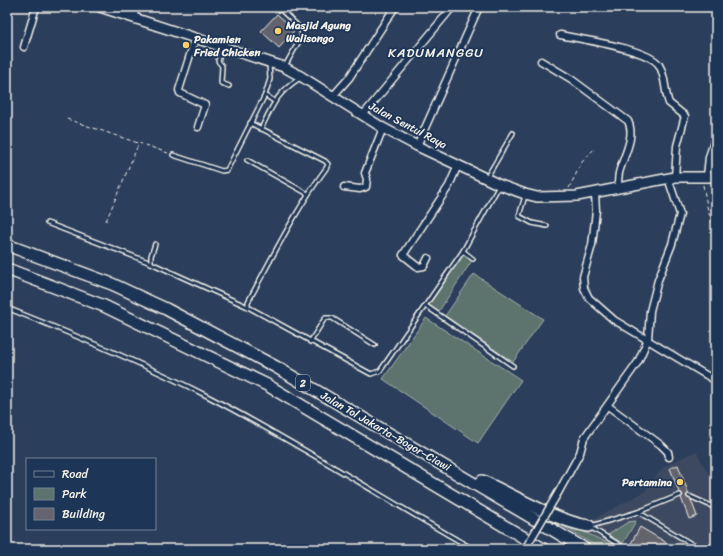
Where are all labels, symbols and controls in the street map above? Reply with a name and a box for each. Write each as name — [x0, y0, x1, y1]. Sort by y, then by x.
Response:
place label: Masjid Agung Walisongo — [285, 16, 351, 48]
marker: Masjid Agung Walisongo — [273, 26, 283, 36]
place label: Pakamien Fried Chicken — [193, 30, 260, 62]
marker: Pakamien Fried Chicken — [181, 40, 191, 50]
district label: KADUMANGGU — [388, 41, 484, 64]
street label: Jalan Sentul Raya — [364, 96, 451, 154]
road number: 2 — [296, 375, 310, 391]
street label: Jalan Tol Jakarta–Bogor–Ciawi — [316, 386, 455, 477]
legend — [26, 458, 156, 530]
text: Road — [62, 463, 89, 485]
place label: Pertamina — [622, 473, 672, 492]
marker: Pertamina — [675, 477, 685, 487]
text: Park — [62, 483, 87, 505]
text: Building — [62, 503, 105, 525]

